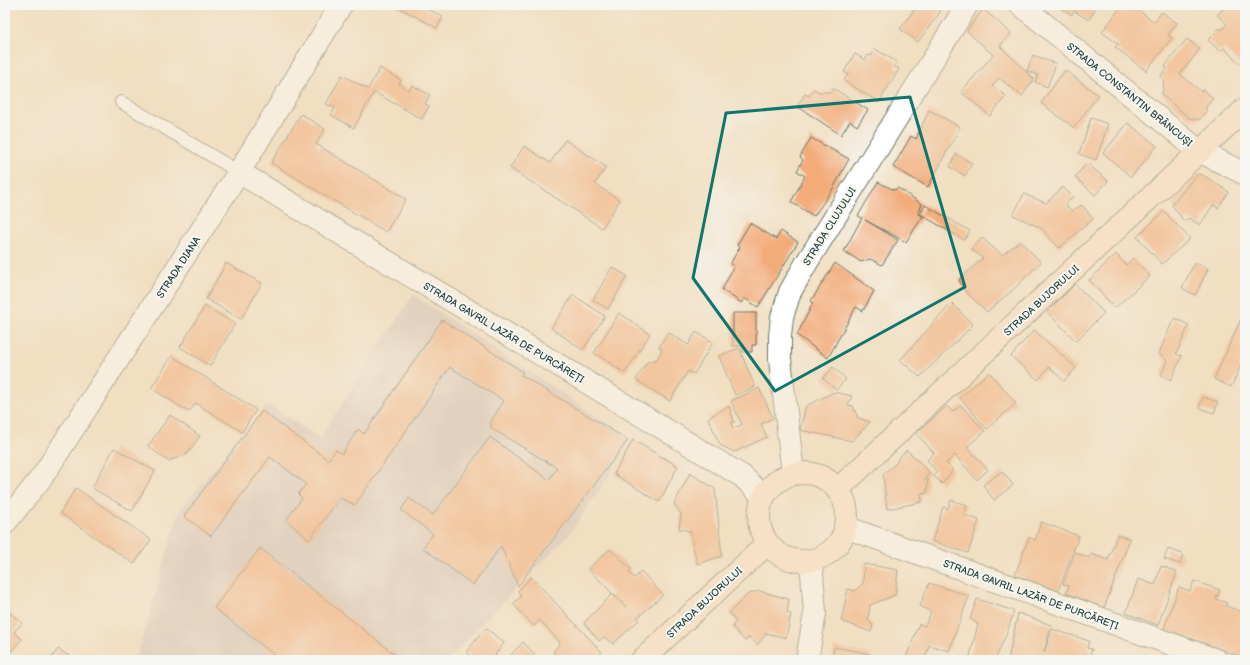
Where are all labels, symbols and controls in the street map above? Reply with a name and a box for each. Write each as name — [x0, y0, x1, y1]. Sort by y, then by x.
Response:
street label: STRADA CONSTANTIN BRÂNCUȘI — [1064, 40, 1195, 149]
street label: STRADA CLUJULUI — [801, 185, 859, 268]
street label: STRADA DIANA — [154, 234, 204, 301]
street label: STRADA BUJORULUI — [1002, 263, 1082, 339]
street label: STRADA GAVRIL LAZĂR DE PURCĂREȚI — [421, 280, 586, 386]
street label: STRADA GAVRIL LAZĂR DE PURCĂREȚI — [941, 558, 1120, 632]
street label: STRADA BUJORULUI — [665, 565, 745, 641]

